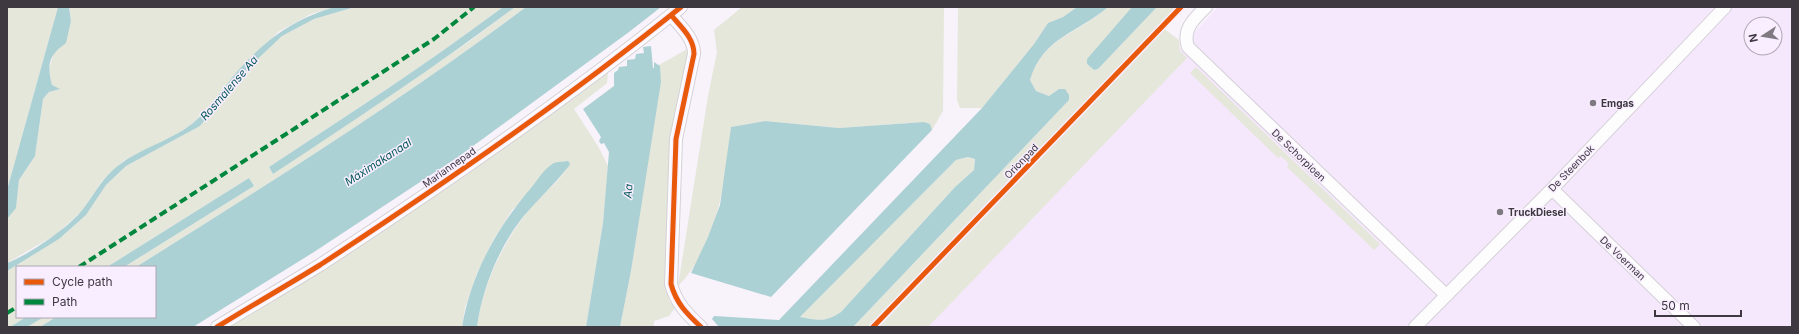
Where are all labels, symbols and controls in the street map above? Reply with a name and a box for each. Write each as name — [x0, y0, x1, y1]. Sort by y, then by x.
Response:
north arrow — [1743, 16, 1783, 56]
text: N — [1745, 33, 1761, 44]
water label: Rosmalense Aa — [197, 53, 261, 123]
place label: Emgas — [1601, 97, 1634, 110]
marker: Emgas — [1588, 98, 1598, 108]
street label: De Schorpioen — [1270, 126, 1328, 184]
water label: Máximakanaal — [342, 135, 414, 189]
street label: Orionpad — [1001, 141, 1041, 181]
street label: De Steenbok — [1546, 142, 1597, 194]
street label: Mariannepad — [420, 144, 478, 190]
water label: Aa — [620, 183, 636, 200]
place label: TruckDiesel — [1508, 206, 1567, 218]
marker: TruckDiesel — [1495, 207, 1505, 217]
street label: De Voerman — [1598, 233, 1648, 283]
legend — [16, 266, 156, 318]
text: Cycle path — [52, 274, 113, 289]
scale bar — [1655, 292, 1741, 318]
text: Path — [52, 294, 77, 309]
text: 50 m — [1661, 298, 1690, 313]

